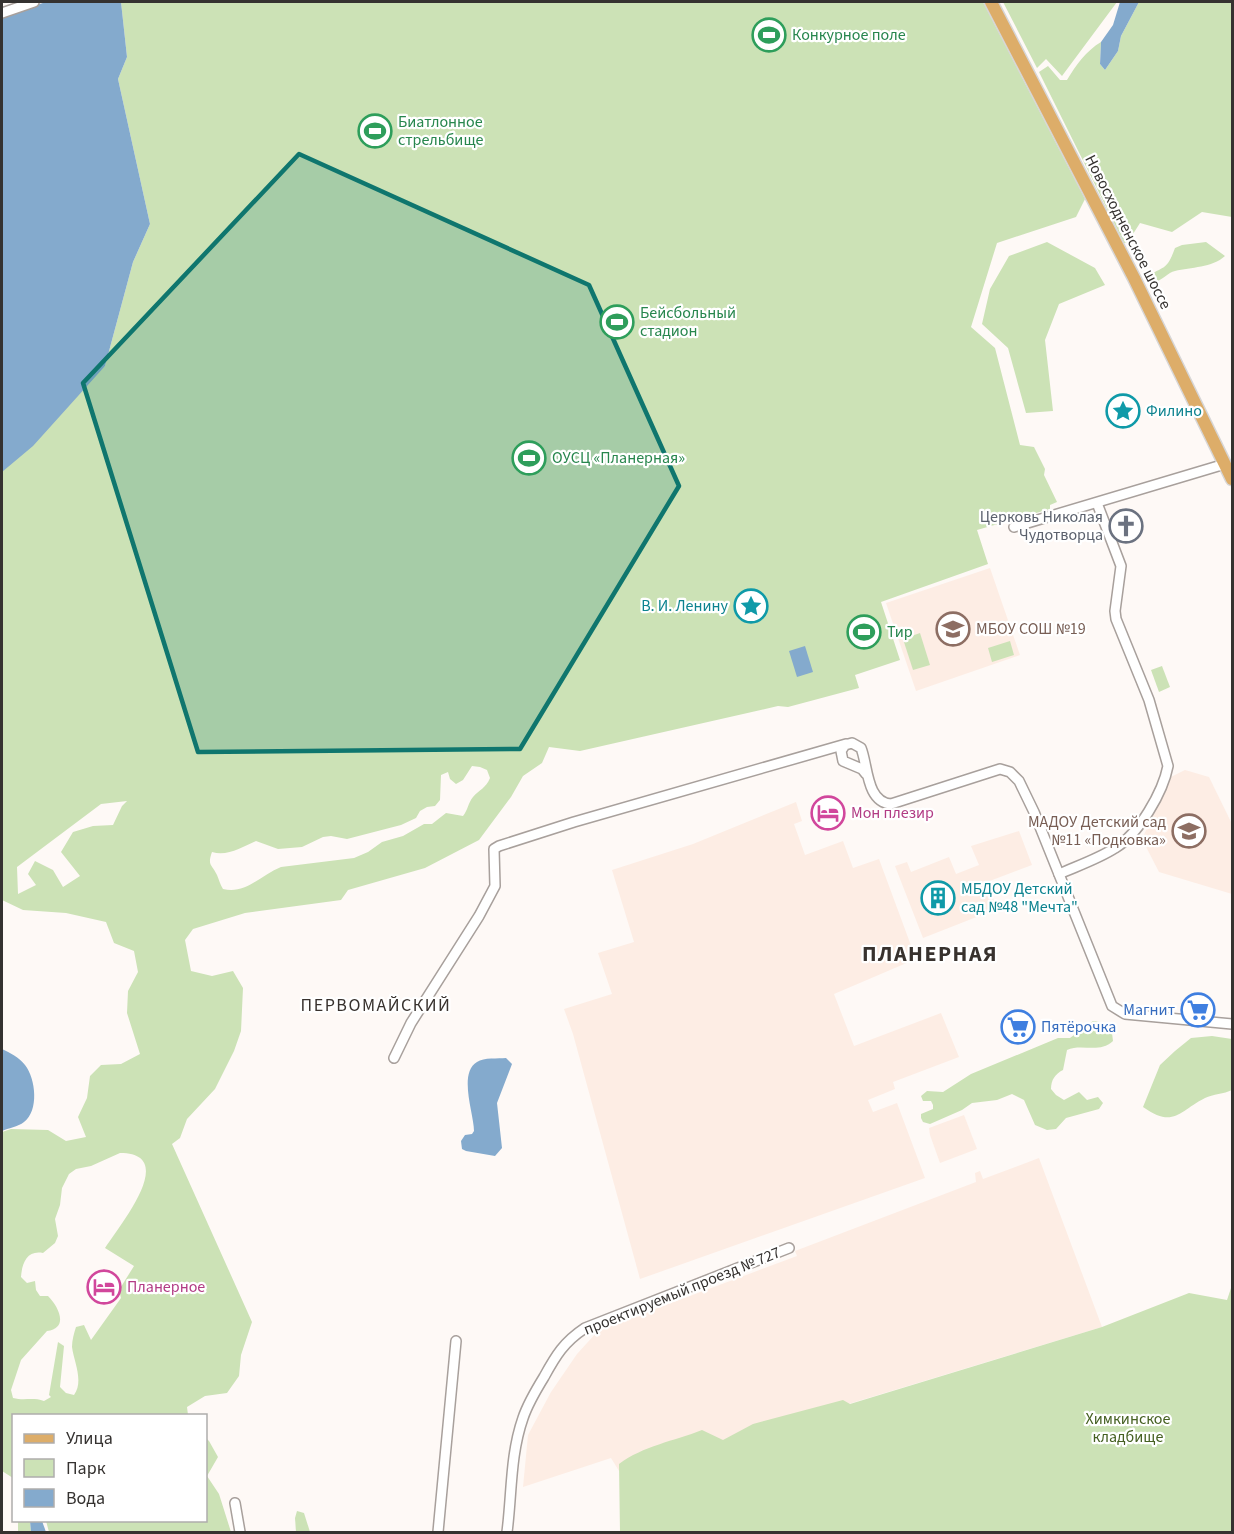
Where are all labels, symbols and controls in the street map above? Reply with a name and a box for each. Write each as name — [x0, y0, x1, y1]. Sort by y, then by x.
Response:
sports icon: Конкурное поле — [751, 17, 787, 53]
place label: Конкурное поле — [792, 24, 906, 46]
place label: Биатлонное стрельбище — [398, 111, 484, 151]
sports icon: Биатлонное стрельбище — [357, 113, 393, 149]
street label: Новосходненское шоссе — [1079, 151, 1177, 313]
place label: Бейсбольный стадион — [640, 302, 736, 342]
sports icon: Бейсбольный стадион — [599, 304, 635, 340]
place icon: Филино — [1105, 393, 1141, 429]
place label: Филино — [1146, 400, 1202, 422]
sports icon: ОУСЦ «Планерная» — [511, 440, 547, 476]
place label: ОУСЦ «Планерная» — [552, 447, 685, 469]
place label: Церковь Николая Чудотворца — [980, 506, 1103, 546]
church icon: Церковь Николая Чудотворца — [1108, 508, 1144, 544]
place icon: В. И. Ленину — [733, 588, 769, 624]
place label: В. И. Ленину — [641, 595, 729, 617]
school or university icon: МБОУ СОШ №19 — [935, 611, 971, 647]
sports icon: Тир — [846, 614, 882, 650]
place label: МБОУ СОШ №19 — [976, 618, 1086, 640]
place label: Тир — [887, 621, 913, 643]
hotel icon: Мон плезир — [810, 795, 846, 831]
place label: Мон плезир — [851, 802, 934, 824]
place label: МАДОУ Детский сад №11 «Подковка» — [1028, 811, 1166, 851]
school or university icon: МАДОУ Детский сад №11 «Подковка» — [1171, 813, 1207, 849]
place label: МБДОУ Детский сад №48 "Мечта" — [961, 878, 1078, 918]
building icon: МБДОУ Детский сад №48 "Мечта" — [920, 880, 956, 916]
district label: ПЛАНЕРНАЯ — [862, 938, 998, 970]
supermarket icon: Магнит — [1180, 992, 1216, 1028]
district label: ПЕРВОМАЙСКИЙ — [301, 993, 451, 1018]
place label: Магнит — [1123, 999, 1175, 1021]
supermarket icon: Пятёрочка — [1000, 1009, 1036, 1045]
place label: Пятёрочка — [1041, 1016, 1116, 1038]
street label: проектируемый проезд № 727 — [580, 1241, 784, 1341]
hotel icon: Планерное — [86, 1269, 122, 1305]
place label: Планерное — [127, 1276, 205, 1298]
park label: Химкинское кладбище — [1086, 1408, 1171, 1448]
legend — [12, 1414, 207, 1522]
text: Улица — [66, 1426, 113, 1451]
text: Парк — [66, 1456, 106, 1481]
text: Вода — [66, 1486, 105, 1511]

